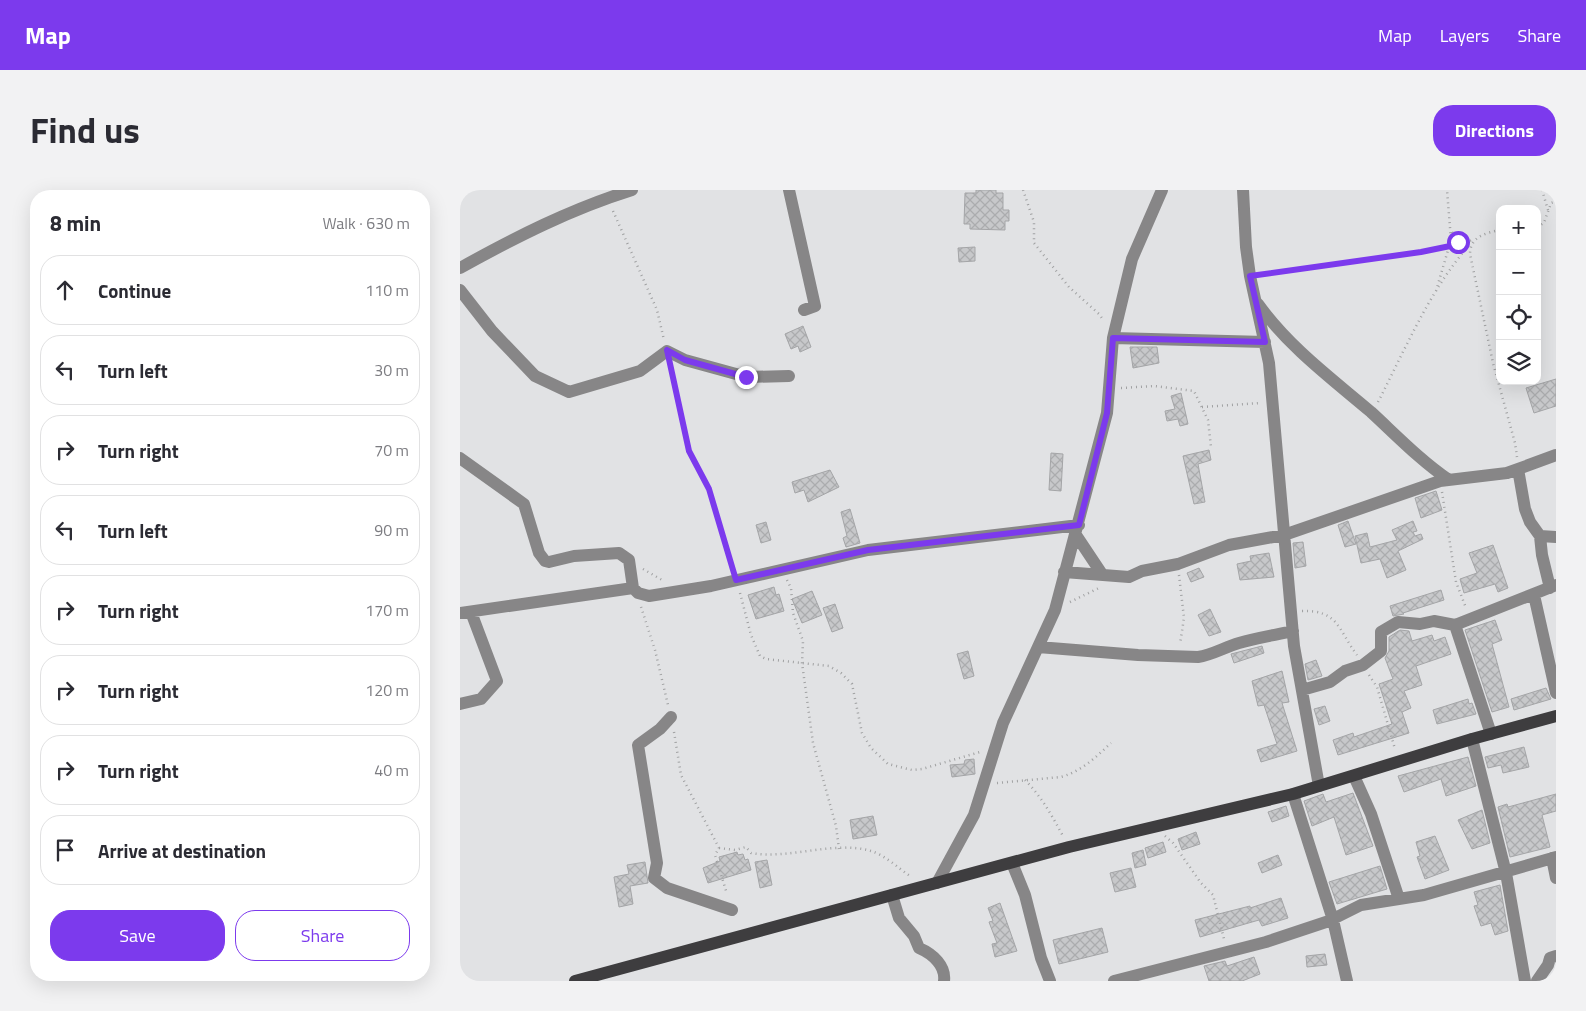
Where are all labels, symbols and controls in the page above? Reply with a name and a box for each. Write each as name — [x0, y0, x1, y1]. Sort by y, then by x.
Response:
text: Map — [25, 17, 71, 53]
text: Map — [1378, 22, 1412, 49]
text: Layers — [1440, 22, 1489, 49]
text: Share — [1517, 22, 1561, 49]
text: Find us — [30, 103, 140, 157]
button: Directions — [1433, 105, 1556, 156]
map controls — [1496, 205, 1541, 385]
button: + — [1496, 205, 1541, 250]
text: 8 min — [50, 207, 101, 239]
text: Walk · 630 m — [322, 211, 410, 235]
route start — [1447, 231, 1470, 254]
button: − — [1496, 250, 1541, 295]
icon: ahead — [51, 276, 79, 304]
text: Continue — [98, 276, 171, 305]
text: 110 m — [365, 278, 409, 302]
button: locate — [1496, 295, 1541, 340]
button: layers — [1496, 340, 1541, 385]
icon: left — [51, 356, 79, 384]
text: Turn left — [98, 356, 168, 385]
text: 30 m — [374, 358, 409, 382]
route end — [735, 366, 758, 389]
icon: right — [51, 436, 79, 464]
text: Turn right — [98, 436, 179, 465]
text: 70 m — [374, 438, 409, 462]
icon: left — [51, 516, 79, 544]
text: Turn left — [98, 516, 168, 545]
text: 90 m — [374, 518, 409, 542]
icon: right — [51, 596, 79, 624]
text: Turn right — [98, 596, 179, 625]
text: 170 m — [365, 598, 409, 622]
icon: right — [51, 676, 79, 704]
text: Turn right — [98, 676, 179, 705]
text: 120 m — [365, 678, 409, 702]
icon: right — [51, 756, 79, 784]
text: Turn right — [98, 756, 179, 785]
text: 40 m — [374, 758, 409, 782]
icon: arrive — [51, 836, 79, 864]
text: Arrive at destination — [98, 836, 266, 865]
button: Save — [50, 910, 225, 961]
button: Share — [235, 910, 410, 961]

